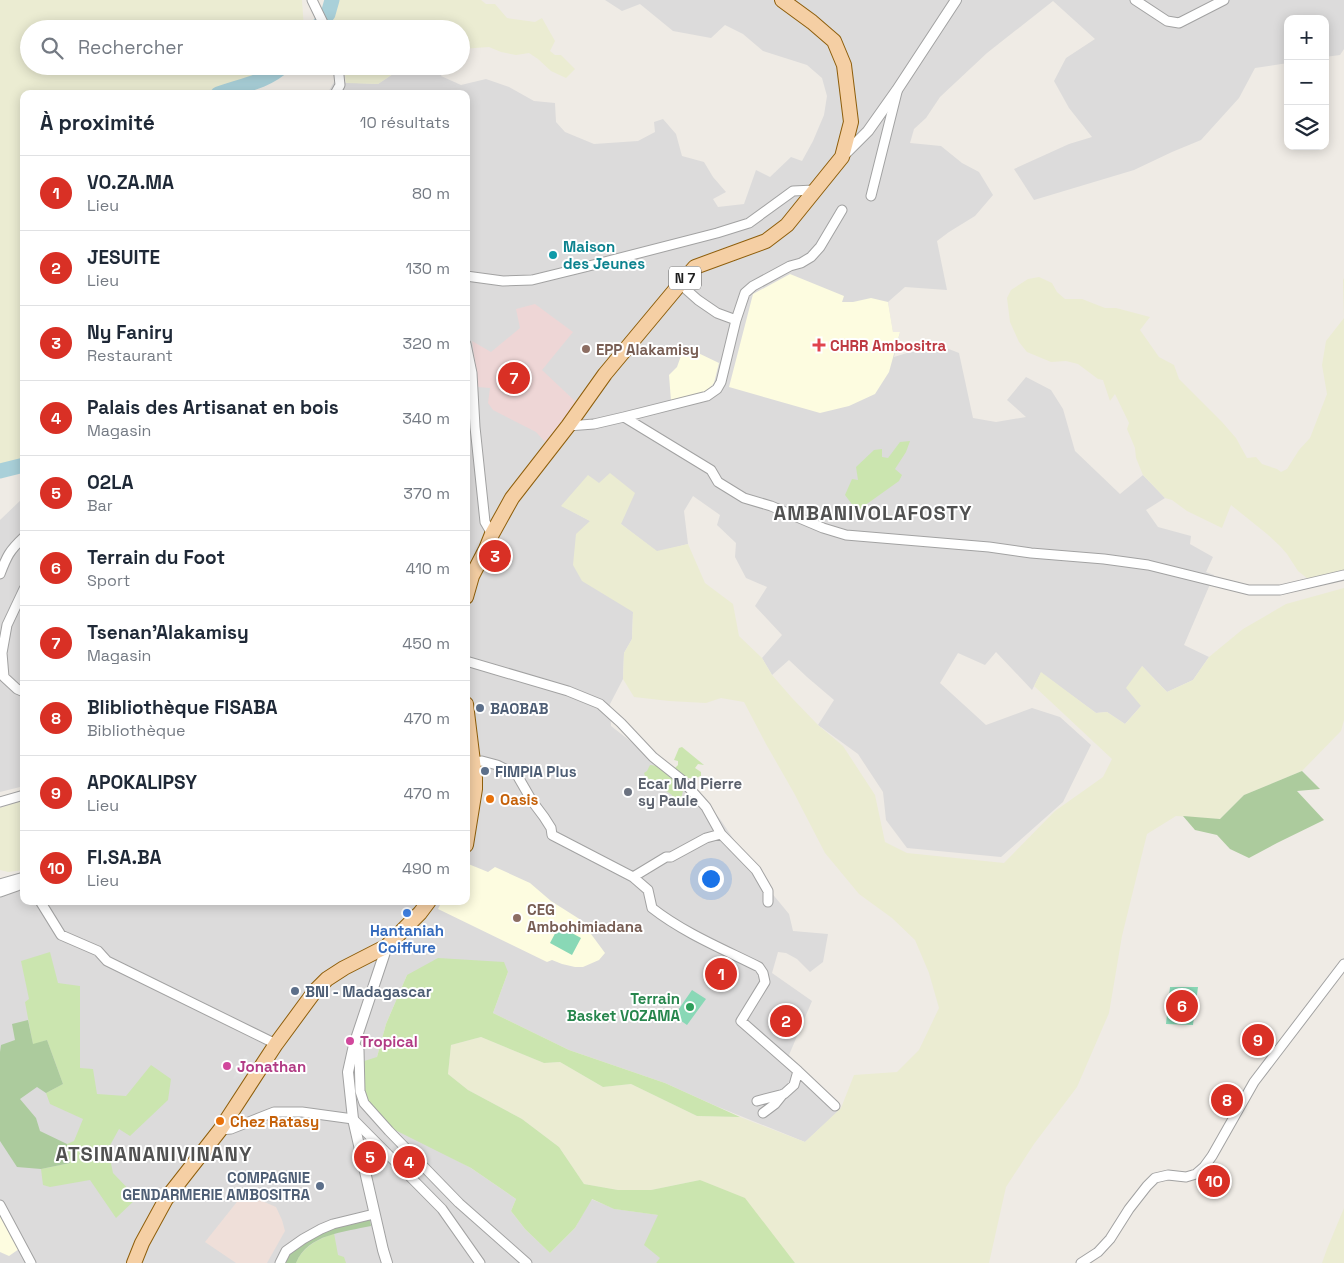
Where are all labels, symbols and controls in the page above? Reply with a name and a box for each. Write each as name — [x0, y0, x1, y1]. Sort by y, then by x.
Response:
map controls — [1284, 15, 1329, 150]
button: + — [1284, 15, 1329, 60]
search box — [20, 20, 470, 75]
icon: search — [38, 34, 66, 62]
text: Rechercher — [78, 35, 184, 60]
button: − — [1284, 60, 1329, 105]
button: layers — [1284, 105, 1329, 150]
text: À proximité — [40, 109, 155, 136]
text: 10 résultats — [360, 112, 450, 133]
text: VO.ZA.MA — [87, 170, 174, 195]
text: 1 — [52, 183, 60, 204]
text: 80 m — [412, 183, 450, 204]
text: Lieu — [87, 195, 119, 216]
place label: Maison des Jeunes — [563, 237, 645, 273]
text: JESUITE — [87, 245, 160, 270]
marker: Maison des Jeunes — [547, 249, 559, 261]
text: 2 — [51, 258, 61, 279]
text: 130 m — [406, 258, 450, 279]
road number: N 7 — [669, 266, 701, 290]
text: Lieu — [87, 270, 119, 291]
text: Ny Faniry — [87, 320, 173, 345]
text: 3 — [51, 333, 61, 354]
text: 320 m — [403, 333, 450, 354]
place label: CHRR Ambositra — [830, 336, 947, 355]
marker: CHRR Ambositra — [812, 338, 826, 352]
place label: EPP Alakamisy — [596, 340, 699, 359]
marker: EPP Alakamisy — [580, 343, 592, 355]
text: Restaurant — [87, 345, 173, 366]
pin: 7 — [498, 359, 530, 397]
text: Palais des Artisanat en bois — [87, 395, 339, 420]
text: 4 — [51, 408, 61, 429]
text: 340 m — [402, 408, 450, 429]
text: Magasin — [87, 420, 151, 441]
text: O2LA — [87, 470, 133, 495]
text: 5 — [51, 483, 61, 504]
text: 370 m — [403, 483, 450, 504]
text: Bar — [87, 495, 113, 516]
district label: AMBANIVOLAFOSTY — [774, 500, 972, 526]
pin: 3 — [479, 537, 511, 575]
text: Terrain du Foot — [87, 545, 225, 570]
text: 6 — [51, 558, 61, 579]
text: 410 m — [406, 558, 450, 579]
text: Sport — [87, 570, 130, 591]
text: Tsenan'Alakamisy — [87, 620, 249, 645]
text: 7 — [52, 633, 60, 654]
text: 450 m — [402, 633, 450, 654]
text: Magasin — [87, 645, 151, 666]
text: Blibliothèque FISABA — [87, 695, 278, 720]
place label: BAOBAB — [490, 699, 548, 718]
marker: BAOBAB — [474, 702, 486, 714]
text: 8 — [51, 708, 61, 729]
text: 470 m — [403, 708, 450, 729]
text: Bibliothèque — [87, 720, 185, 741]
place label: FIMPIA Plus — [495, 762, 577, 781]
marker: FIMPIA Plus — [479, 765, 491, 777]
text: APOKALIPSY — [87, 770, 197, 795]
place label: Ecar Md Pierre sy Paule — [638, 774, 742, 810]
text: 9 — [51, 783, 61, 804]
text: 470 m — [403, 783, 450, 804]
marker: Ecar Md Pierre sy Paule — [622, 786, 634, 798]
place label: Oasis — [500, 790, 539, 809]
marker: Oasis — [484, 793, 496, 805]
text: Lieu — [87, 795, 119, 816]
text: FI.SA.BA — [87, 845, 162, 870]
text: 10 — [47, 858, 65, 879]
text: 490 m — [402, 858, 450, 879]
your location — [698, 866, 724, 892]
text: Lieu — [87, 870, 119, 891]
place label: CEG Ambohimiadana — [527, 900, 643, 936]
marker: Hantaniah Coiffure — [401, 907, 413, 919]
marker: CEG Ambohimiadana — [511, 912, 523, 924]
place label: Hantaniah Coiffure — [370, 921, 444, 957]
pin: 1 — [705, 955, 737, 993]
place label: BNI - Madagascar — [305, 982, 432, 1001]
marker: BNI - Madagascar — [289, 985, 301, 997]
pin: 6 — [1166, 987, 1198, 1025]
place label: Terrain Basket VOZAMA — [567, 989, 680, 1025]
marker: Terrain Basket VOZAMA — [684, 1001, 696, 1013]
pin: 2 — [770, 1002, 802, 1040]
pin: 9 — [1242, 1021, 1274, 1059]
place label: Tropical — [360, 1032, 418, 1051]
marker: Tropical — [344, 1035, 356, 1047]
place label: Jonathan — [237, 1057, 306, 1076]
marker: Jonathan — [221, 1060, 233, 1072]
pin: 8 — [1211, 1081, 1243, 1119]
place label: Chez Ratasy — [230, 1112, 319, 1131]
marker: Chez Ratasy — [214, 1115, 226, 1127]
pin: 5 — [354, 1138, 386, 1176]
district label: ATSINANANIVINANY — [56, 1141, 252, 1167]
pin: 4 — [393, 1143, 425, 1181]
pin: 10 — [1198, 1162, 1230, 1200]
place label: COMPAGNIE GENDARMERIE AMBOSITRA — [122, 1168, 310, 1204]
marker: COMPAGNIE GENDARMERIE AMBOSITRA — [314, 1180, 326, 1192]

